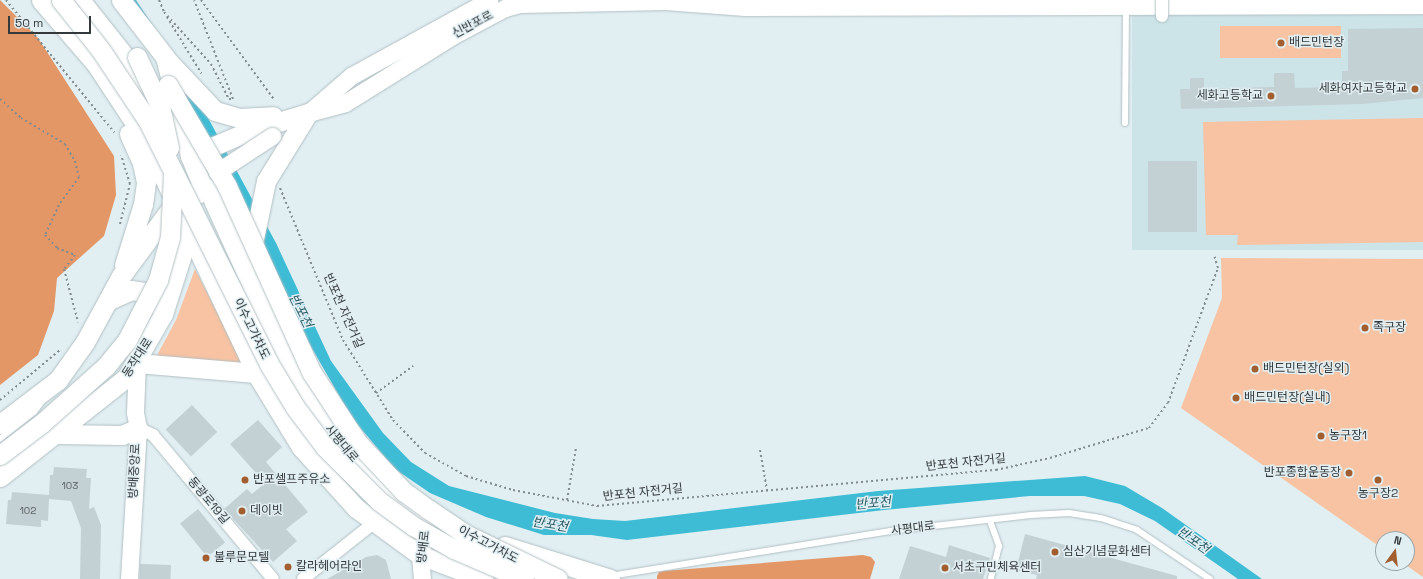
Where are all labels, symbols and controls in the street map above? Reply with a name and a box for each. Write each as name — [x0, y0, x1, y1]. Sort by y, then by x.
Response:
scale bar — [10, 8, 93, 34]
street label: 신반포로 — [450, 8, 496, 42]
text: 50 m — [15, 15, 43, 31]
place label: 배드민턴장 — [1289, 36, 1344, 50]
marker: 배드민턴장 — [1276, 38, 1286, 48]
place label: 세화여자고등학교 — [1319, 82, 1407, 96]
marker: 세화여자고등학교 — [1410, 84, 1420, 94]
place label: 세화고등학교 — [1197, 89, 1263, 103]
marker: 세화고등학교 — [1266, 91, 1276, 101]
street label: 반포천 자전거길 — [320, 271, 366, 351]
water label: 반포천 — [285, 291, 315, 331]
street label: 이수고가차도 — [230, 296, 272, 362]
place label: 족구장 — [1373, 321, 1406, 335]
marker: 족구장 — [1360, 323, 1370, 333]
street label: 동작대로 — [120, 336, 156, 380]
place label: 배드민턴장(실외) — [1263, 362, 1349, 376]
marker: 배드민턴장(실외) — [1250, 364, 1260, 374]
place label: 배드민턴장(실내) — [1244, 391, 1330, 405]
marker: 배드민턴장(실내) — [1231, 393, 1241, 403]
street label: 사평대로 — [321, 422, 361, 466]
place label: 농구장1 — [1329, 429, 1367, 443]
marker: 농구장1 — [1316, 431, 1326, 441]
street label: 방배중앙로 — [126, 443, 144, 499]
street label: 반포천 자전거길 — [925, 452, 1007, 474]
place label: 반포종합운동장 — [1264, 466, 1341, 480]
marker: 반포종합운동장 — [1344, 468, 1354, 478]
place label: 반포셀프주유소 — [253, 473, 330, 487]
street label: 동광로19길 — [184, 475, 232, 527]
marker: 반포셀프주유소 — [240, 475, 250, 485]
marker: 농구장2 — [1373, 475, 1383, 485]
house number: 103 — [62, 480, 78, 492]
street label: 반포천 자전거길 — [602, 482, 684, 504]
place label: 농구장2 — [1358, 487, 1398, 501]
water label: 반포천 — [854, 495, 892, 513]
place label: 데이빗 — [250, 504, 283, 518]
house number: 102 — [20, 505, 36, 517]
marker: 데이빗 — [237, 506, 247, 516]
water label: 반포천 — [531, 514, 569, 536]
street label: 사평대로 — [890, 519, 936, 539]
street label: 이수고가차도 — [455, 523, 521, 567]
water label: 반포천 — [1174, 524, 1212, 558]
street label: 방배로 — [415, 530, 433, 564]
north arrow — [1375, 531, 1415, 571]
text: N — [1392, 533, 1403, 548]
place label: 심산기념문화센터 — [1063, 545, 1151, 559]
marker: 심산기념문화센터 — [1050, 547, 1060, 557]
place label: 불루문모텔 — [214, 551, 269, 565]
marker: 불루문모텔 — [201, 553, 211, 563]
place label: 칼라헤어라인 — [296, 560, 362, 574]
place label: 서초구민체육센터 — [953, 561, 1041, 575]
marker: 칼라헤어라인 — [283, 562, 293, 572]
marker: 서초구민체육센터 — [940, 563, 950, 573]

